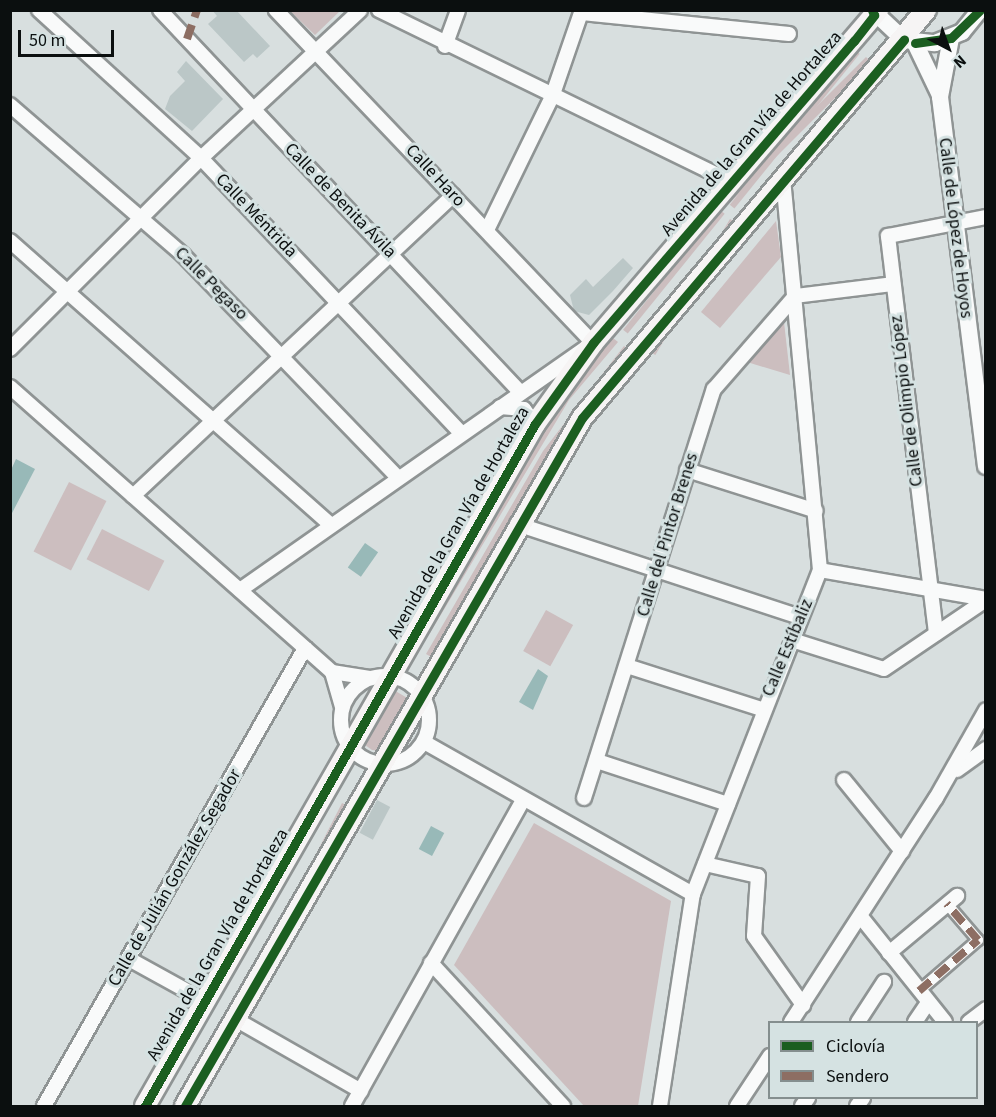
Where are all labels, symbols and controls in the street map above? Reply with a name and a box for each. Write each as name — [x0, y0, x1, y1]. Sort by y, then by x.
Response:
scale bar — [21, 18, 117, 56]
north arrow — [918, 18, 978, 78]
street label: Avenida de la Gran Vía de Hortaleza — [657, 27, 847, 241]
text: 50 m — [29, 28, 65, 53]
text: N — [949, 50, 971, 73]
street label: Calle de López de Hoyos — [933, 137, 977, 319]
street label: Calle de Benita Ávila — [279, 139, 401, 263]
street label: Calle Haro — [401, 140, 469, 212]
street label: Calle Méntrida — [210, 169, 302, 263]
street label: Calle Pegaso — [170, 243, 252, 325]
street label: Calle de Olimpio López — [886, 314, 928, 488]
street label: Avenida de la Gran Vía de Hortaleza — [384, 403, 534, 643]
street label: Calle del Pintor Brenes — [633, 451, 703, 619]
street label: Calle Estíbaliz — [758, 596, 818, 700]
street label: Calle de Julián González Segador — [104, 765, 246, 991]
street label: Avenida de la Gran Vía de Hortaleza — [143, 825, 293, 1065]
legend — [768, 1021, 978, 1099]
text: Ciclovía — [826, 1034, 885, 1059]
text: Sendero — [826, 1064, 889, 1089]

